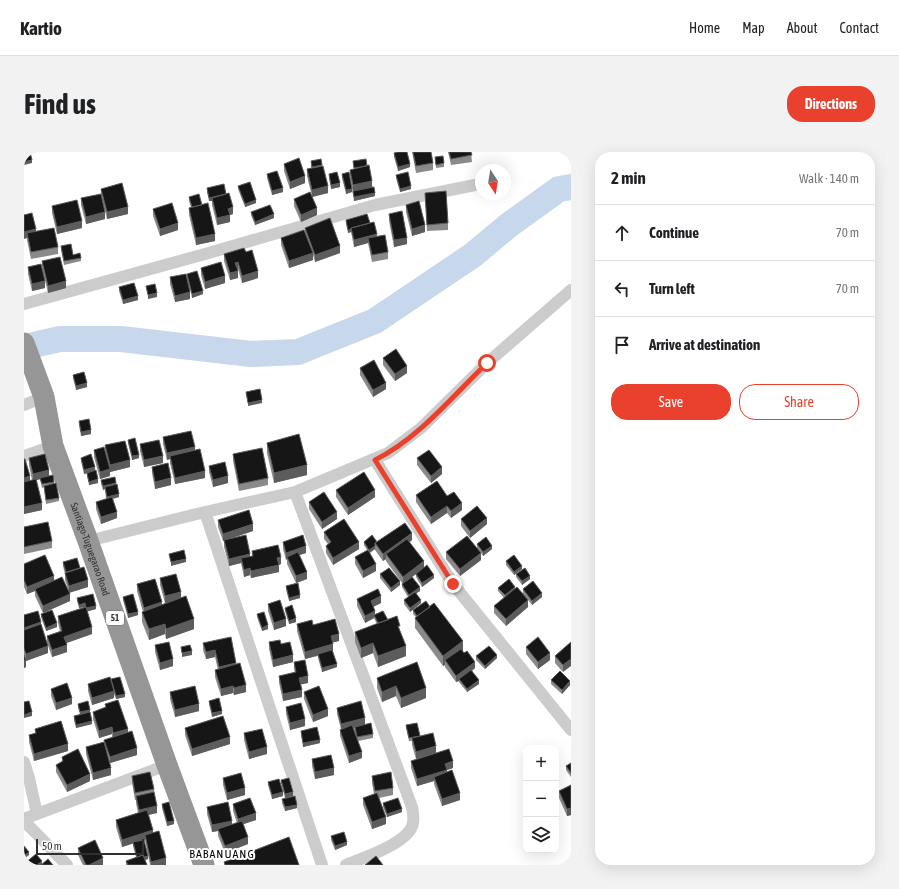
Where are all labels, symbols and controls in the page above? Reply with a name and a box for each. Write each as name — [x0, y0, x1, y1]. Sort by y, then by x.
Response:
text: Kartio — [20, 17, 62, 39]
text: Home — [689, 20, 720, 36]
text: Map — [742, 20, 765, 36]
text: About — [787, 20, 818, 36]
text: Contact — [840, 20, 879, 36]
button: Directions — [787, 86, 875, 122]
text: Find us — [24, 88, 96, 120]
north arrow — [475, 164, 511, 200]
text: 2 min — [611, 168, 646, 188]
text: Walk · 140 m — [799, 171, 859, 186]
icon: ahead — [611, 222, 633, 244]
text: Continue — [649, 224, 699, 241]
text: 70 m — [836, 225, 859, 240]
icon: left — [611, 278, 633, 300]
text: Turn left — [649, 280, 695, 297]
text: 70 m — [836, 281, 859, 296]
icon: arrive — [611, 334, 633, 356]
text: Arrive at destination — [649, 336, 760, 353]
route start — [478, 354, 496, 372]
button: Save — [611, 384, 731, 420]
button: Share — [739, 384, 859, 420]
street label: Santiago-Tuguegarao Road — [69, 501, 112, 597]
route end — [444, 575, 462, 593]
road number: 51 — [106, 611, 124, 625]
map controls — [523, 745, 559, 853]
button: + — [523, 745, 559, 781]
button: − — [523, 781, 559, 817]
button: layers — [523, 817, 559, 853]
scale bar — [36, 837, 144, 856]
text: 50 m — [42, 840, 62, 852]
district label: BABANUANG — [189, 847, 255, 861]

